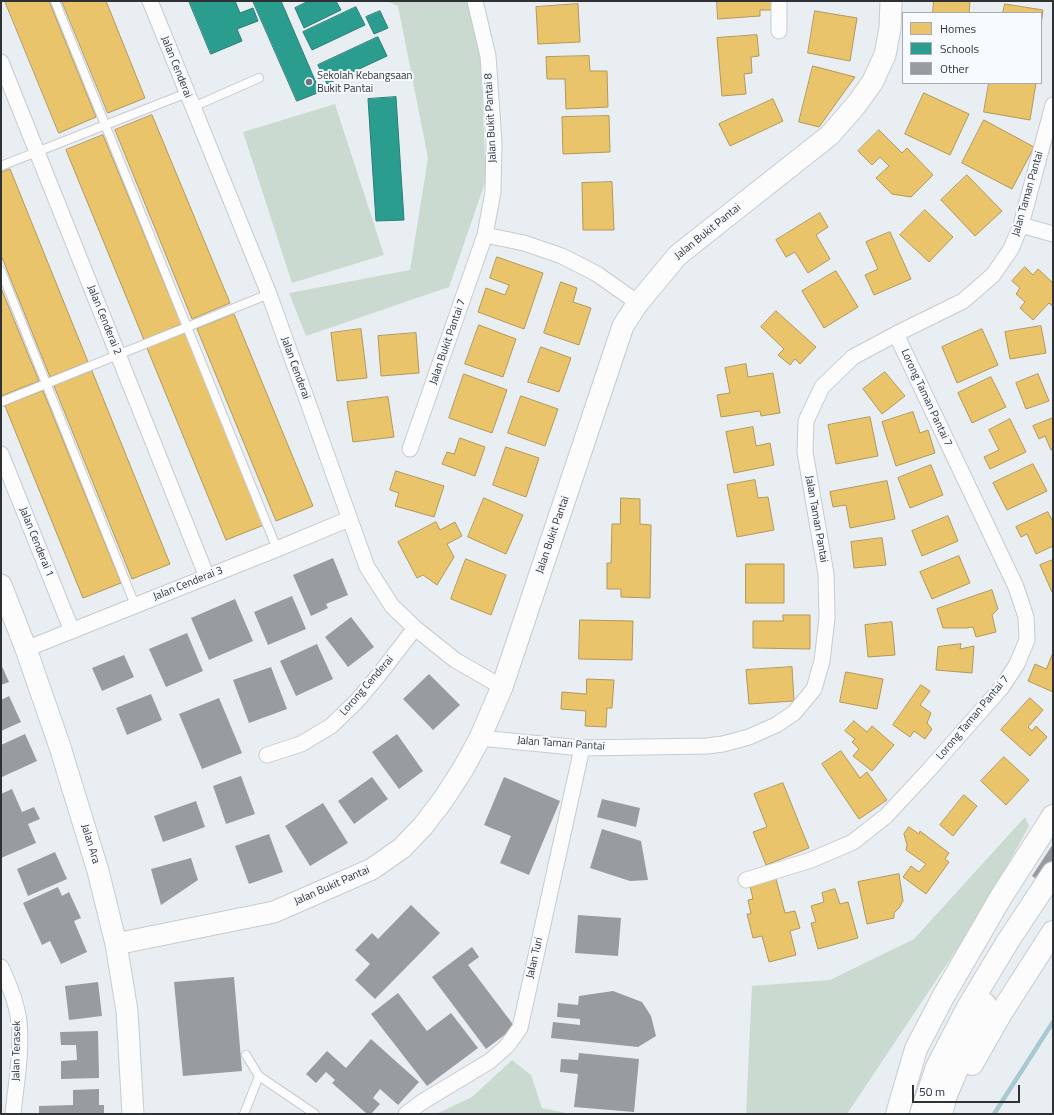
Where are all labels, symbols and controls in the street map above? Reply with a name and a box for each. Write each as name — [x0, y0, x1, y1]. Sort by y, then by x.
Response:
legend — [902, 12, 1042, 84]
text: Homes — [940, 19, 976, 38]
street label: Jalan Cenderai — [158, 34, 194, 100]
text: Schools — [940, 39, 979, 58]
text: Other — [940, 59, 969, 78]
place label: Sekolah Kebangsaan Bukit Pantai — [317, 69, 412, 95]
street label: Jalan Bukit Pantai 8 — [482, 73, 500, 163]
marker: Sekolah Kebangsaan Bukit Pantai — [304, 77, 314, 87]
street label: Jalan Taman Pantai — [1010, 150, 1046, 238]
street label: Jalan Bukit Pantai — [672, 201, 744, 263]
street label: Jalan Cenderai 2 — [84, 283, 124, 357]
street label: Jalan Bukit Pantai 7 — [427, 297, 469, 387]
street label: Jalan Cenderai — [278, 335, 312, 401]
street label: Lorong Taman Pantai 7 — [898, 347, 954, 449]
street label: Jalan Taman Pantai — [802, 474, 830, 564]
street label: Jalan Bukit Pantai — [534, 494, 572, 576]
street label: Jalan Cenderai 1 — [16, 505, 56, 579]
street label: Jalan Cenderai 3 — [151, 564, 225, 604]
street label: Lorong Cenderai — [337, 653, 397, 719]
street label: Lorong Taman Pantai 7 — [934, 673, 1012, 763]
street label: Jalan Taman Pantai — [517, 734, 605, 754]
street label: Jalan Ara — [78, 822, 102, 866]
street label: Jalan Bukit Pantai — [292, 863, 372, 909]
street label: Jalan Turi — [524, 936, 546, 980]
street label: Jalan Terasek — [10, 1021, 24, 1081]
scale bar — [914, 1077, 1022, 1103]
text: 50 m — [919, 1082, 945, 1101]

